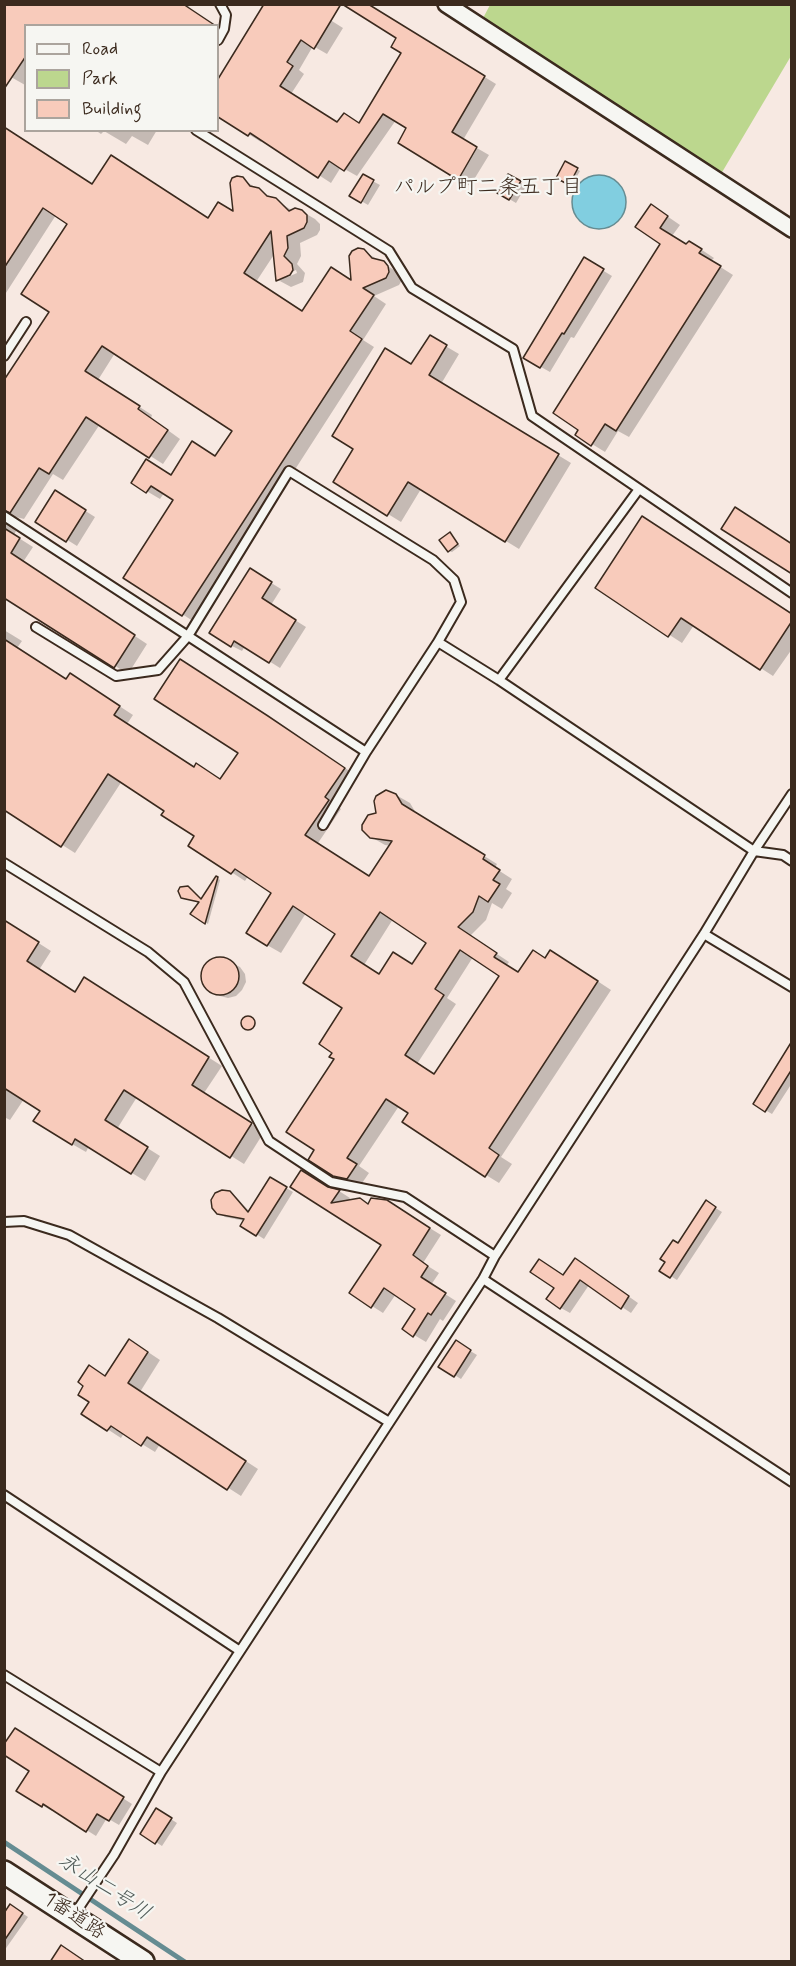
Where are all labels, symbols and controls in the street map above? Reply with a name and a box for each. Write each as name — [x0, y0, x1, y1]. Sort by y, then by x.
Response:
legend — [24, 24, 219, 132]
text: Road — [82, 37, 118, 61]
text: Park — [82, 67, 118, 91]
text: Building — [82, 97, 142, 121]
district label: パルプ町二条五丁目 — [394, 176, 582, 202]
water label: 永山二号川 — [53, 1849, 155, 1927]
street label: 1番道路 — [39, 1888, 109, 1946]

